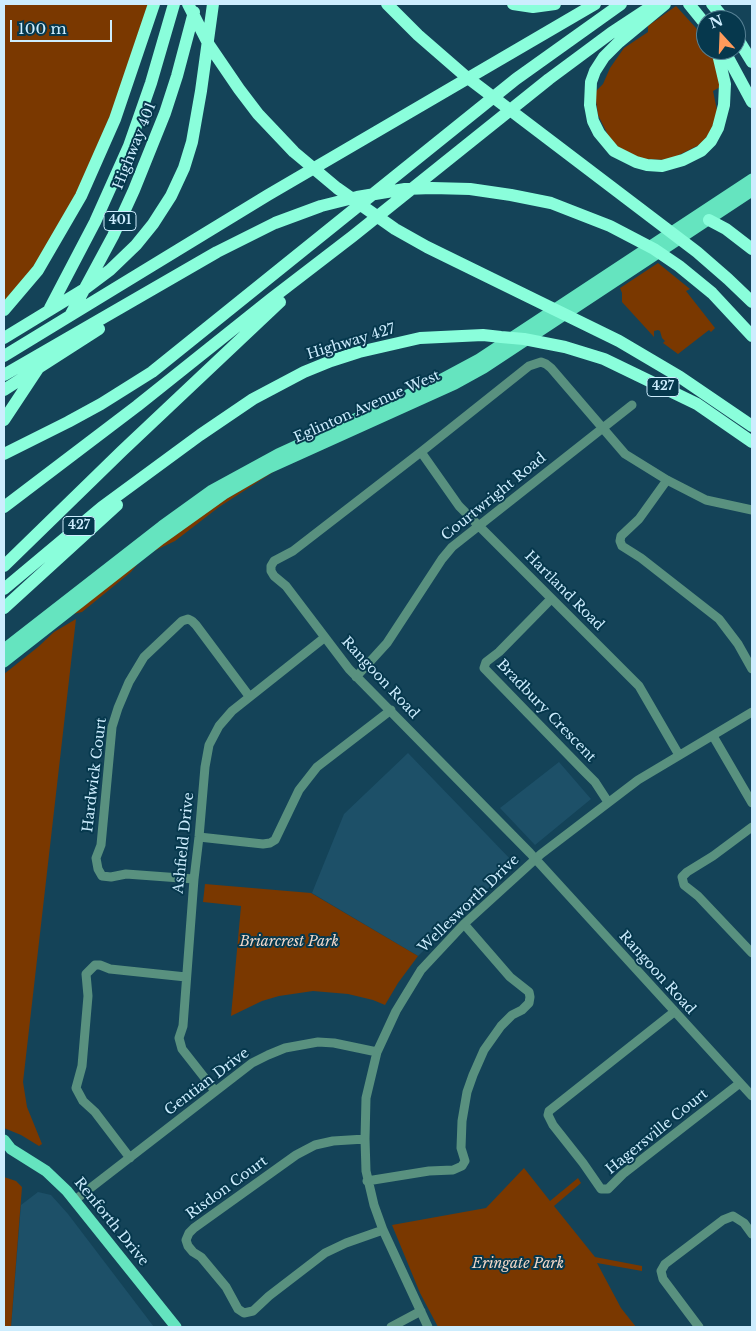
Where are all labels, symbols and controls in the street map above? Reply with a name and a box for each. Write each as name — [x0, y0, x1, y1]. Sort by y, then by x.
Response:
scale bar — [12, 10, 115, 42]
north arrow — [696, 10, 746, 60]
text: N — [707, 11, 725, 33]
text: 100 m — [18, 19, 67, 38]
street label: Highway 401 — [110, 100, 160, 192]
road number: 401 — [104, 212, 136, 230]
street label: Highway 427 — [305, 321, 397, 363]
street label: Eglinton Avenue West — [291, 367, 443, 447]
road number: 427 — [647, 378, 679, 397]
street label: Courtwright Road — [438, 450, 550, 544]
road number: 427 — [63, 516, 95, 536]
street label: Hartland Road — [521, 548, 607, 634]
street label: Rangoon Road — [338, 634, 422, 722]
street label: Bradbury Crescent — [493, 656, 599, 766]
street label: Hardwick Court — [80, 717, 110, 833]
street label: Ashfield Drive — [170, 791, 198, 895]
street label: Wellesworth Drive — [415, 852, 523, 956]
street label: Rangoon Road — [615, 928, 699, 1018]
park label: Briarcrest Park — [239, 934, 339, 950]
street label: Gentian Drive — [161, 1045, 253, 1119]
street label: Hagersville Court — [603, 1086, 711, 1178]
street label: Risdon Court — [183, 1153, 271, 1223]
street label: Renforth Drive — [70, 1174, 152, 1270]
park label: Eringate Park — [472, 1256, 564, 1272]

